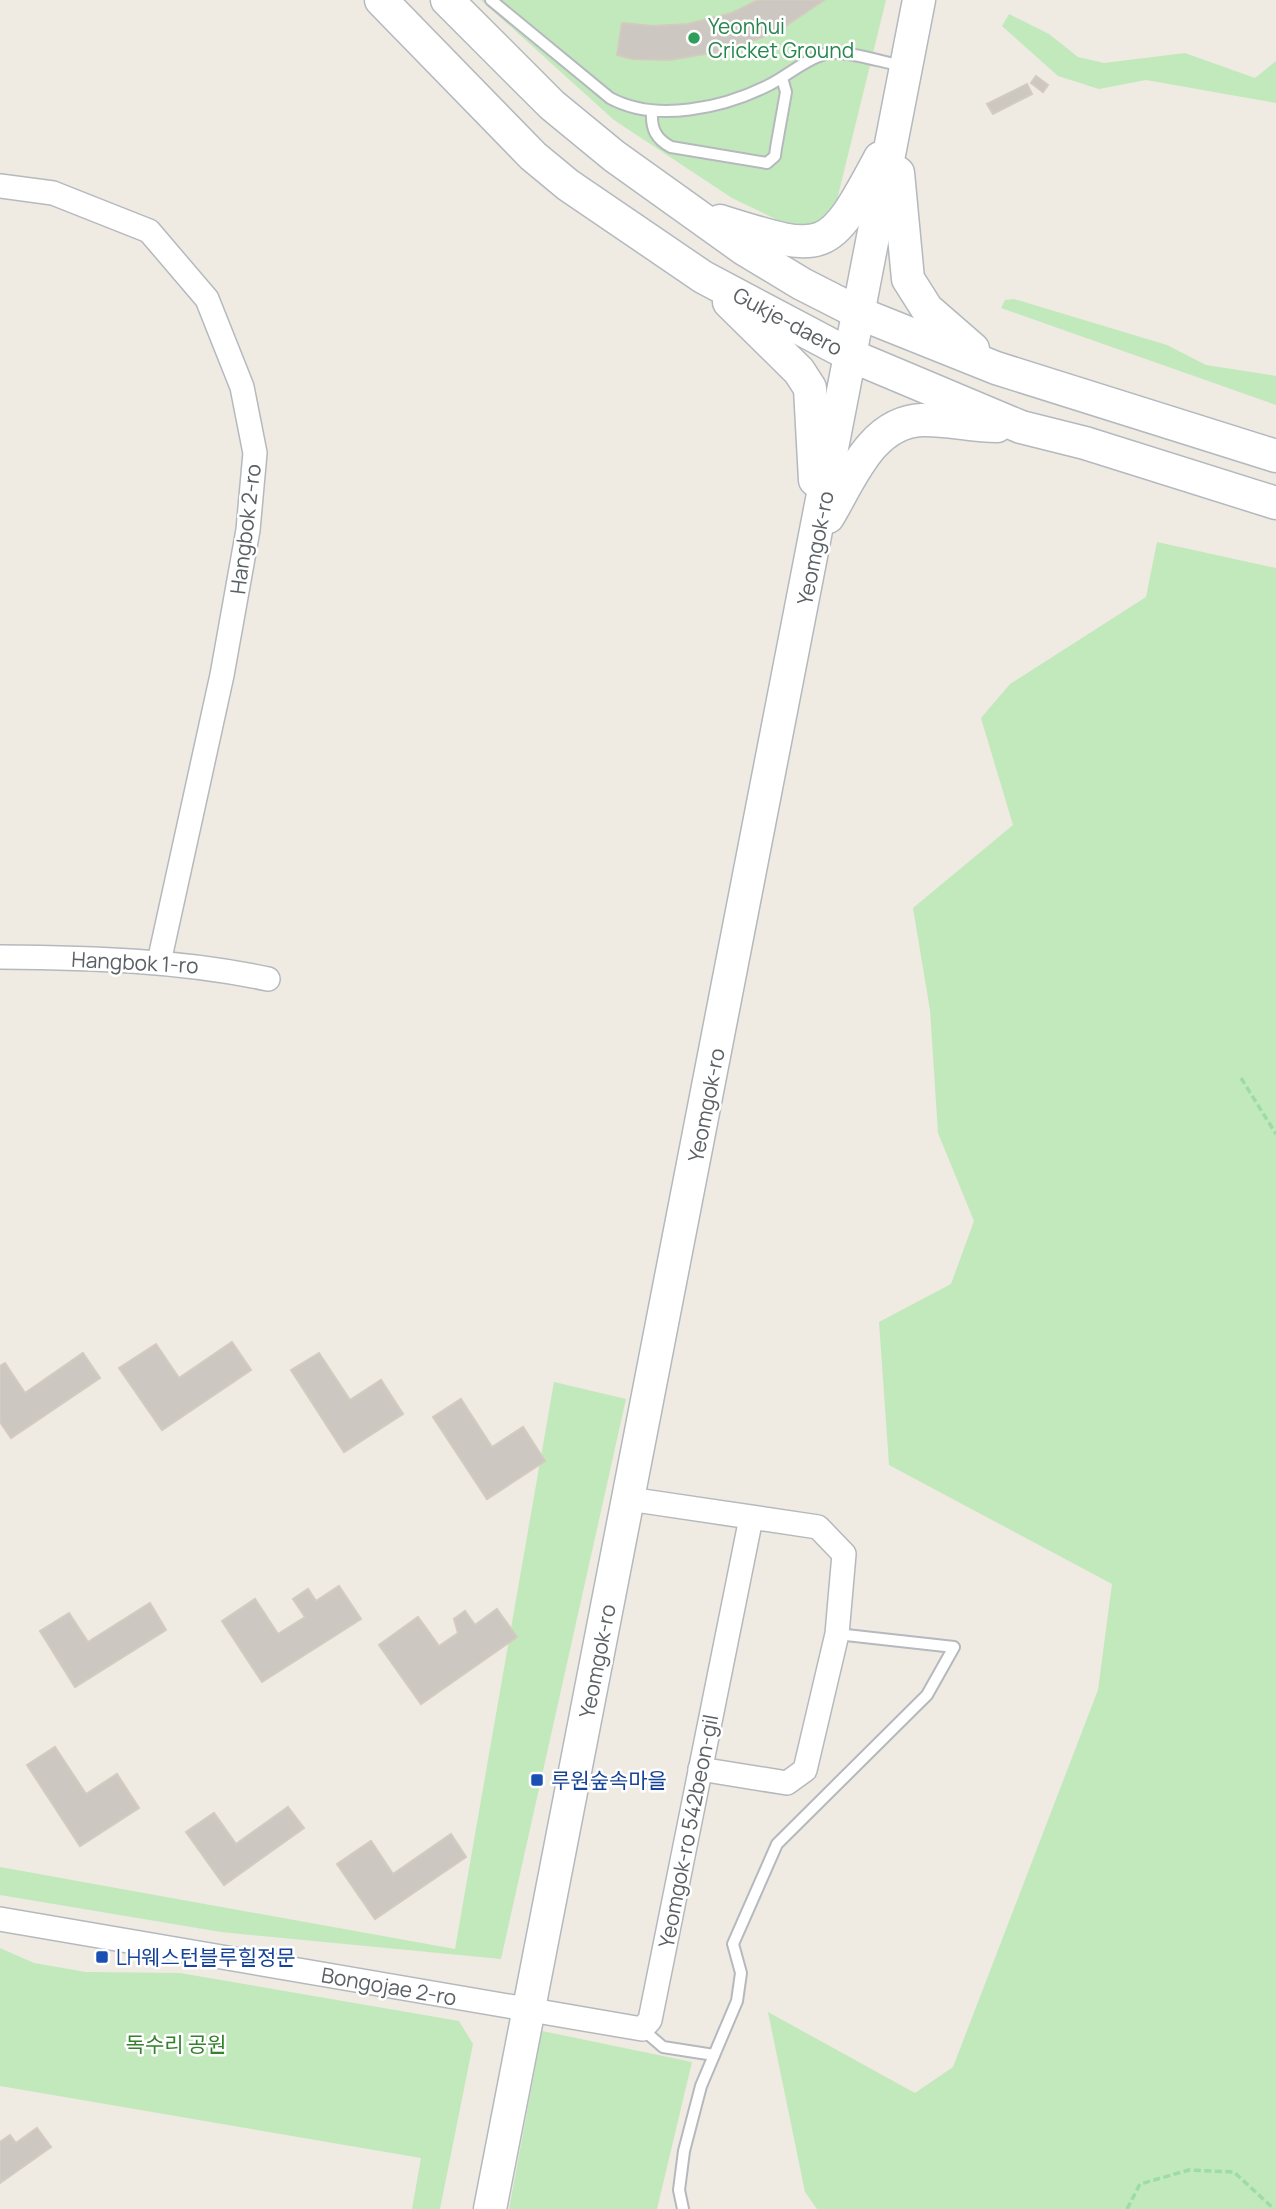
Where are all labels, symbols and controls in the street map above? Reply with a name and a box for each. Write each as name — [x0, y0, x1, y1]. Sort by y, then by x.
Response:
place label: Yeonhui Cricket Ground — [708, 12, 854, 64]
marker: Yeonhui Cricket Ground — [686, 30, 702, 46]
street label: Gukje-daero — [728, 280, 848, 362]
street label: Hangbok 2-ro — [223, 462, 267, 596]
street label: Yeomgok-ro — [790, 489, 840, 607]
street label: Hangbok 1-ro — [71, 945, 199, 979]
street label: Yeomgok-ro — [681, 1046, 731, 1164]
street label: Yeomgok-ro — [572, 1602, 622, 1720]
street label: Yeomgok-ro 542beon-gil — [652, 1712, 724, 1950]
place label: 루원숲속마을 — [551, 1766, 667, 1794]
marker: 루원숲속마을 — [529, 1772, 545, 1788]
place label: LH웨스턴블루힐정문 — [116, 1943, 296, 1971]
marker: LH웨스턴블루힐정문 — [94, 1949, 110, 1965]
street label: Bongojae 2-ro — [319, 1960, 459, 2012]
park label: 독수리 공원 — [126, 2030, 226, 2058]

